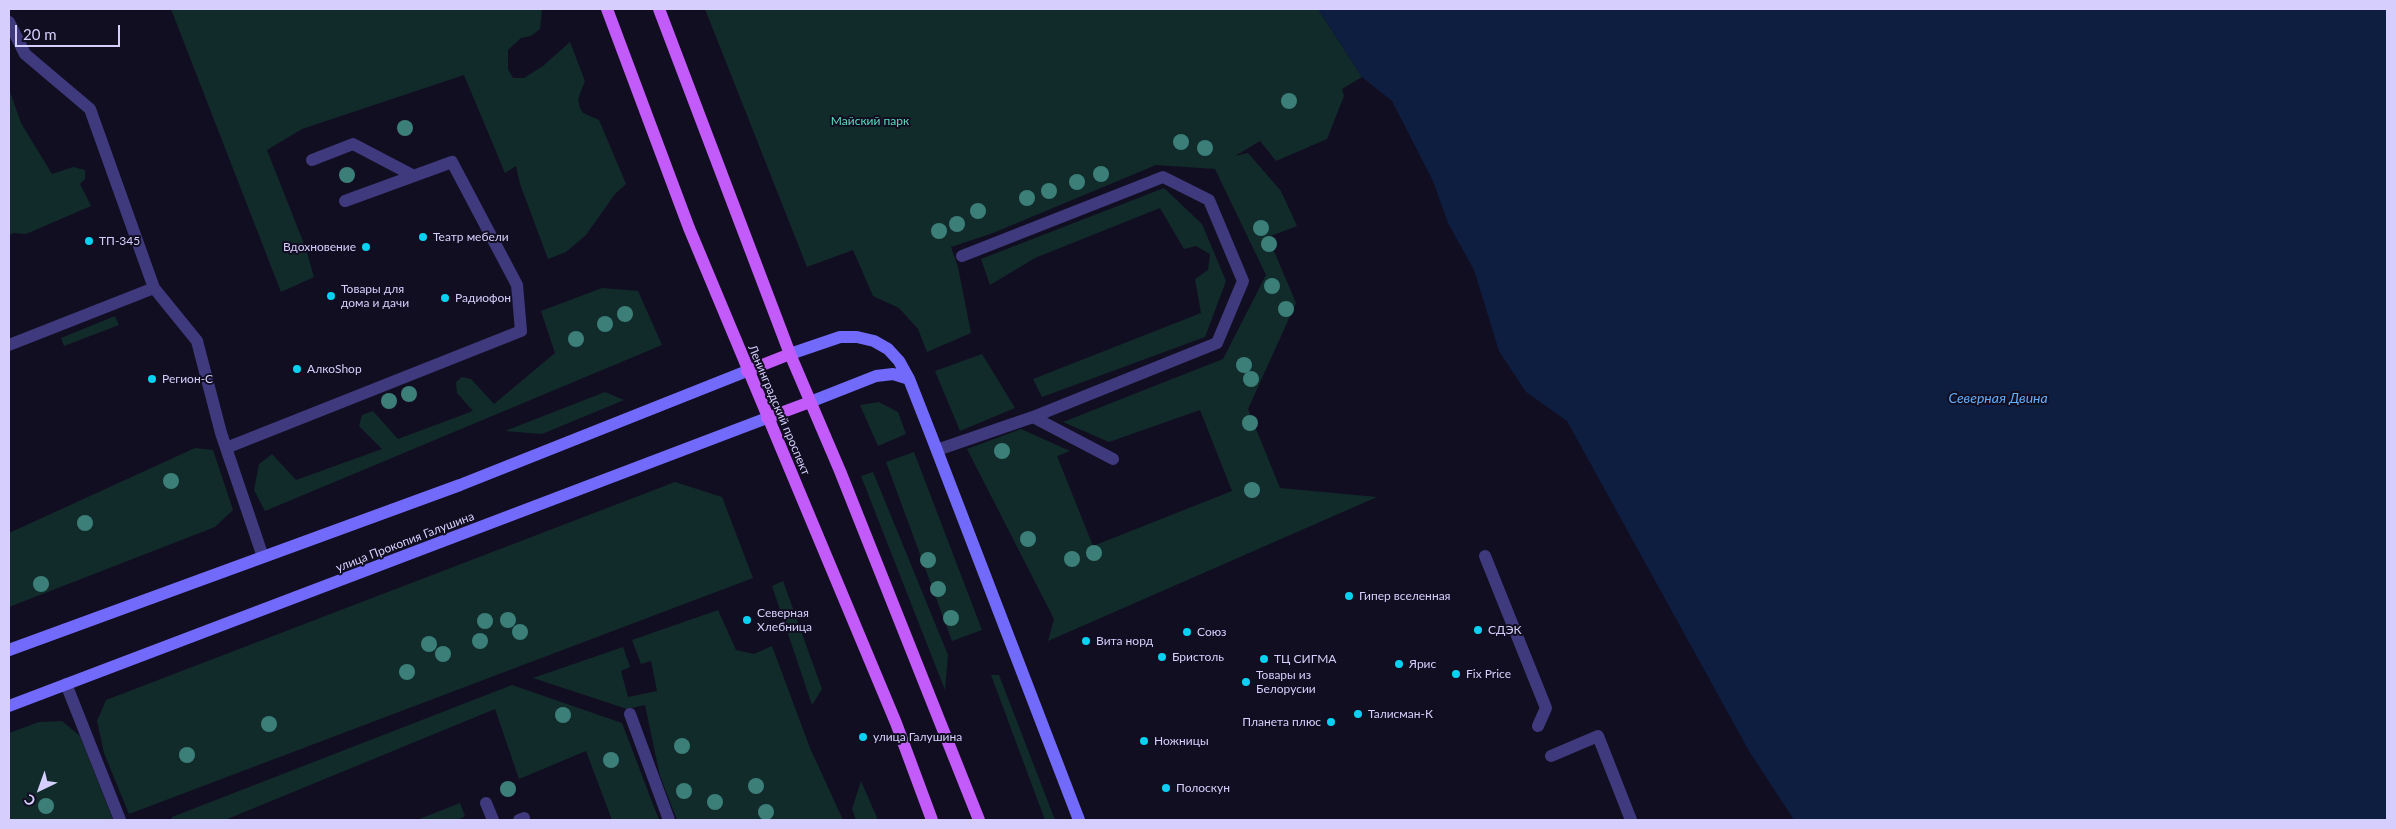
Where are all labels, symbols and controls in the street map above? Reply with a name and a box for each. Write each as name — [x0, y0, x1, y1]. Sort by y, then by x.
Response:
scale bar — [18, 15, 122, 47]
text: 20 m — [23, 25, 57, 43]
park label: Майский парк — [831, 114, 909, 128]
place label: Театр мебели — [433, 230, 509, 244]
marker: Театр мебели — [417, 231, 429, 243]
place label: ТП-345 — [99, 234, 140, 248]
marker: ТП-345 — [83, 235, 95, 247]
place label: Вдохновение — [283, 240, 356, 254]
marker: Вдохновение — [360, 241, 372, 253]
place label: Товары для дома и дачи — [341, 282, 409, 310]
marker: Товары для дома и дачи — [325, 290, 337, 302]
place label: Радиофон — [455, 291, 511, 305]
marker: Радиофон — [439, 292, 451, 304]
street label: Ленинградский проспект — [745, 343, 813, 477]
place label: АлкоShop — [307, 362, 362, 376]
marker: АлкоShop — [291, 363, 303, 375]
place label: Регион-С — [162, 372, 213, 386]
marker: Регион-С — [146, 373, 158, 385]
water label: Северная Двина — [1948, 390, 2048, 406]
street label: улица Прокопия Галушина — [334, 509, 476, 575]
place label: Гипер вселенная — [1359, 589, 1451, 603]
marker: Гипер вселенная — [1343, 590, 1355, 602]
place label: Северная Хлебница — [757, 606, 812, 634]
marker: Северная Хлебница — [741, 614, 753, 626]
place label: СДЭК — [1488, 623, 1522, 637]
marker: СДЭК — [1472, 624, 1484, 636]
place label: Союз — [1197, 625, 1226, 639]
marker: Союз — [1181, 626, 1193, 638]
place label: Вита норд — [1096, 634, 1153, 648]
marker: Вита норд — [1080, 635, 1092, 647]
place label: Бристоль — [1172, 650, 1224, 664]
marker: Бристоль — [1156, 651, 1168, 663]
place label: ТЦ СИГМА — [1274, 652, 1336, 666]
marker: ТЦ СИГМА — [1258, 653, 1270, 665]
place label: Ярис — [1409, 657, 1436, 671]
marker: Ярис — [1393, 658, 1405, 670]
place label: Fix Price — [1466, 667, 1511, 681]
place label: Товары из Белорусии — [1256, 668, 1316, 696]
marker: Fix Price — [1450, 668, 1462, 680]
marker: Товары из Белорусии — [1240, 676, 1252, 688]
place label: Талисман-К — [1368, 707, 1433, 721]
marker: Талисман-К — [1352, 708, 1364, 720]
place label: Планета плюс — [1242, 715, 1321, 729]
marker: Планета плюс — [1325, 716, 1337, 728]
place label: улица Галушина — [873, 730, 962, 744]
marker: улица Галушина — [857, 731, 869, 743]
place label: Ножницы — [1154, 734, 1209, 748]
marker: Ножницы — [1138, 735, 1150, 747]
north arrow — [15, 764, 65, 814]
place label: Полоскун — [1176, 781, 1230, 795]
marker: Полоскун — [1160, 782, 1172, 794]
text: С — [21, 791, 39, 810]

